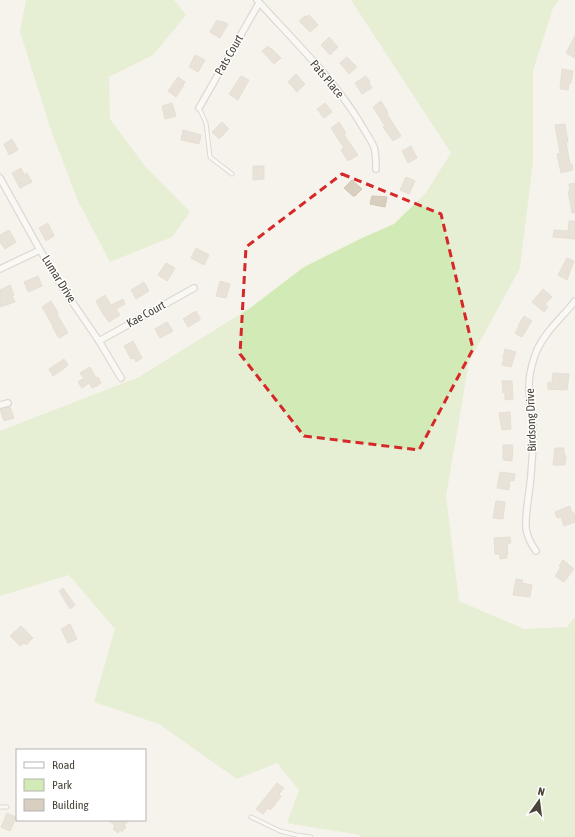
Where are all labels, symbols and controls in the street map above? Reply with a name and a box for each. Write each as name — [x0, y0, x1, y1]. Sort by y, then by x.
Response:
street label: Pats Court — [212, 32, 246, 78]
street label: Pats Place — [307, 57, 347, 101]
street label: Lumar Drive — [39, 253, 79, 305]
street label: Kae Court — [124, 297, 168, 330]
street label: Birdsong Drive — [523, 388, 539, 452]
legend — [16, 749, 146, 821]
text: Road — [52, 758, 75, 772]
text: Park — [52, 778, 73, 792]
north arrow — [519, 781, 559, 821]
text: N — [537, 785, 546, 798]
text: Building — [52, 798, 90, 812]

